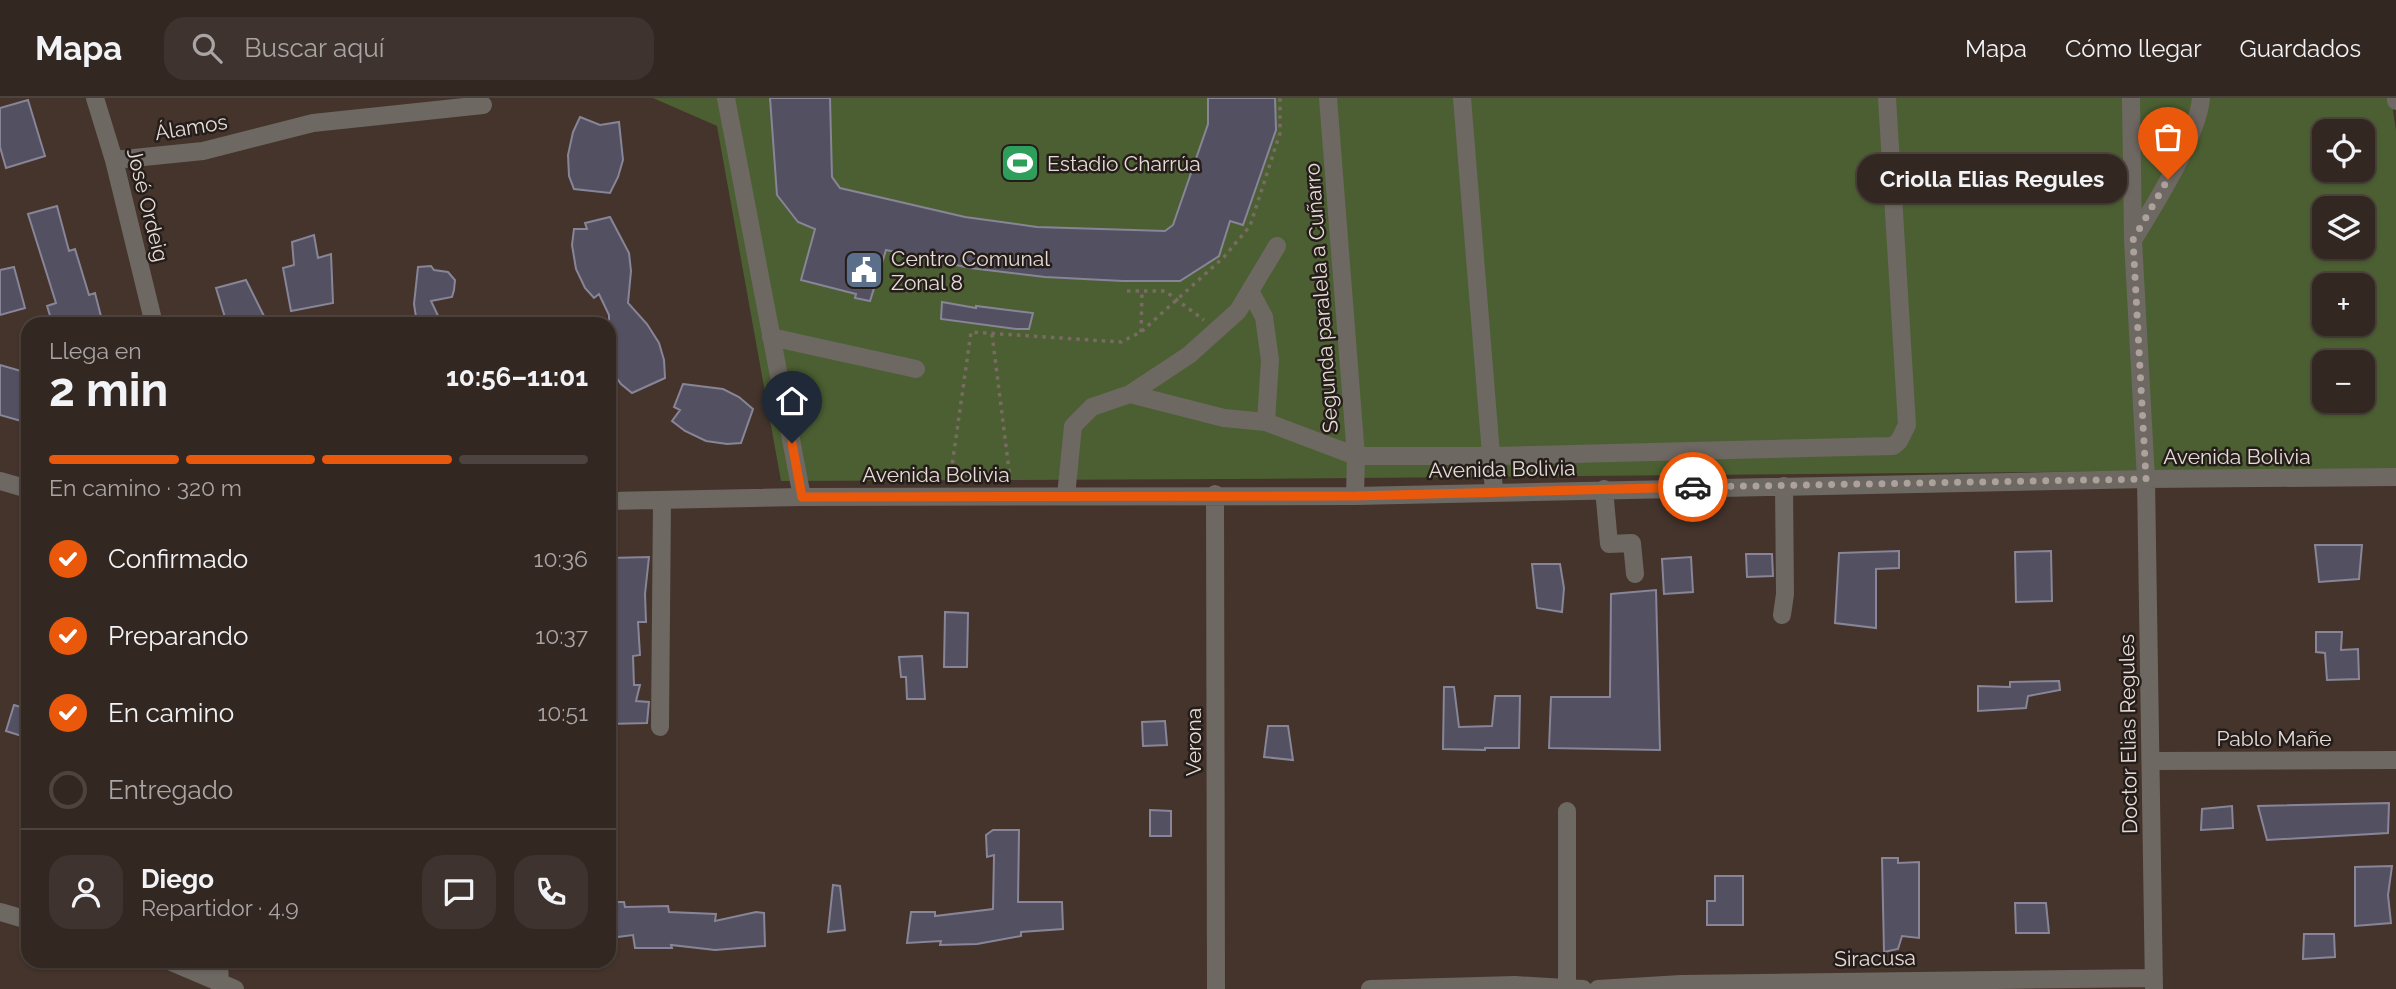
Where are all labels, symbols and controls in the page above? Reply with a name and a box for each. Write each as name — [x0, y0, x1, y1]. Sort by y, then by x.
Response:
search box — [164, 17, 654, 80]
text: Mapa — [35, 29, 122, 68]
icon: search — [188, 29, 226, 67]
text: Buscar aquí — [244, 33, 384, 63]
text: Mapa — [1965, 34, 2027, 63]
text: Cómo llegar — [2065, 34, 2202, 63]
text: Guardados — [2240, 34, 2361, 63]
pin — [2138, 107, 2198, 179]
street label: Álamos — [153, 109, 229, 145]
icon: bag — [2149, 118, 2187, 156]
map controls — [2312, 119, 2375, 413]
button: locate — [2312, 119, 2375, 182]
sports icon: Estadio Charrúa — [999, 142, 1041, 184]
street label: José Ordeig — [122, 146, 174, 264]
place label: Estadio Charrúa — [1047, 151, 1201, 176]
callout: Criolla Elias Regules — [1856, 154, 2126, 204]
street label: Segunda paralela a Cuñarro — [1299, 162, 1343, 434]
text: Criolla Elias Regules — [1880, 165, 2104, 192]
button: layers — [2312, 196, 2375, 259]
place label: Centro Comunal Zonal 8 — [891, 246, 1050, 295]
public building icon: Centro Comunal Zonal 8 — [843, 249, 885, 291]
button: + — [2312, 273, 2375, 336]
text: Llega en — [49, 337, 142, 364]
button: − — [2312, 350, 2375, 413]
text: 10:56–11:01 — [446, 362, 588, 392]
text: 2 min — [49, 363, 168, 417]
pin — [762, 371, 822, 443]
icon: home — [773, 382, 811, 420]
street label: Avenida Bolivia — [2163, 444, 2311, 469]
courier — [1658, 452, 1728, 522]
street label: Avenida Bolivia — [1428, 455, 1576, 483]
street label: Avenida Bolivia — [862, 462, 1010, 487]
icon: car — [1674, 468, 1712, 506]
text: En camino · 320 m — [49, 474, 242, 501]
icon: check — [49, 540, 87, 578]
text: Confirmado — [108, 544, 248, 574]
text: 10:36 — [534, 545, 588, 572]
icon: check — [49, 617, 87, 655]
text: Preparando — [108, 621, 248, 651]
text: 10:37 — [535, 622, 588, 649]
street label: Doctor Elias Regules — [2114, 634, 2142, 834]
icon: check — [49, 694, 87, 732]
text: En camino — [108, 698, 234, 728]
text: 10:51 — [537, 699, 588, 726]
street label: Verona — [1181, 708, 1206, 776]
street label: Pablo Mañe — [2216, 726, 2332, 751]
text: Entregado — [108, 775, 233, 805]
button: person — [49, 855, 123, 929]
button: chat — [422, 855, 496, 929]
button: phone — [514, 855, 588, 929]
text: Diego — [141, 864, 214, 894]
text: Repartidor · 4.9 — [141, 894, 299, 921]
street label: Siracusa — [1834, 945, 1916, 971]

